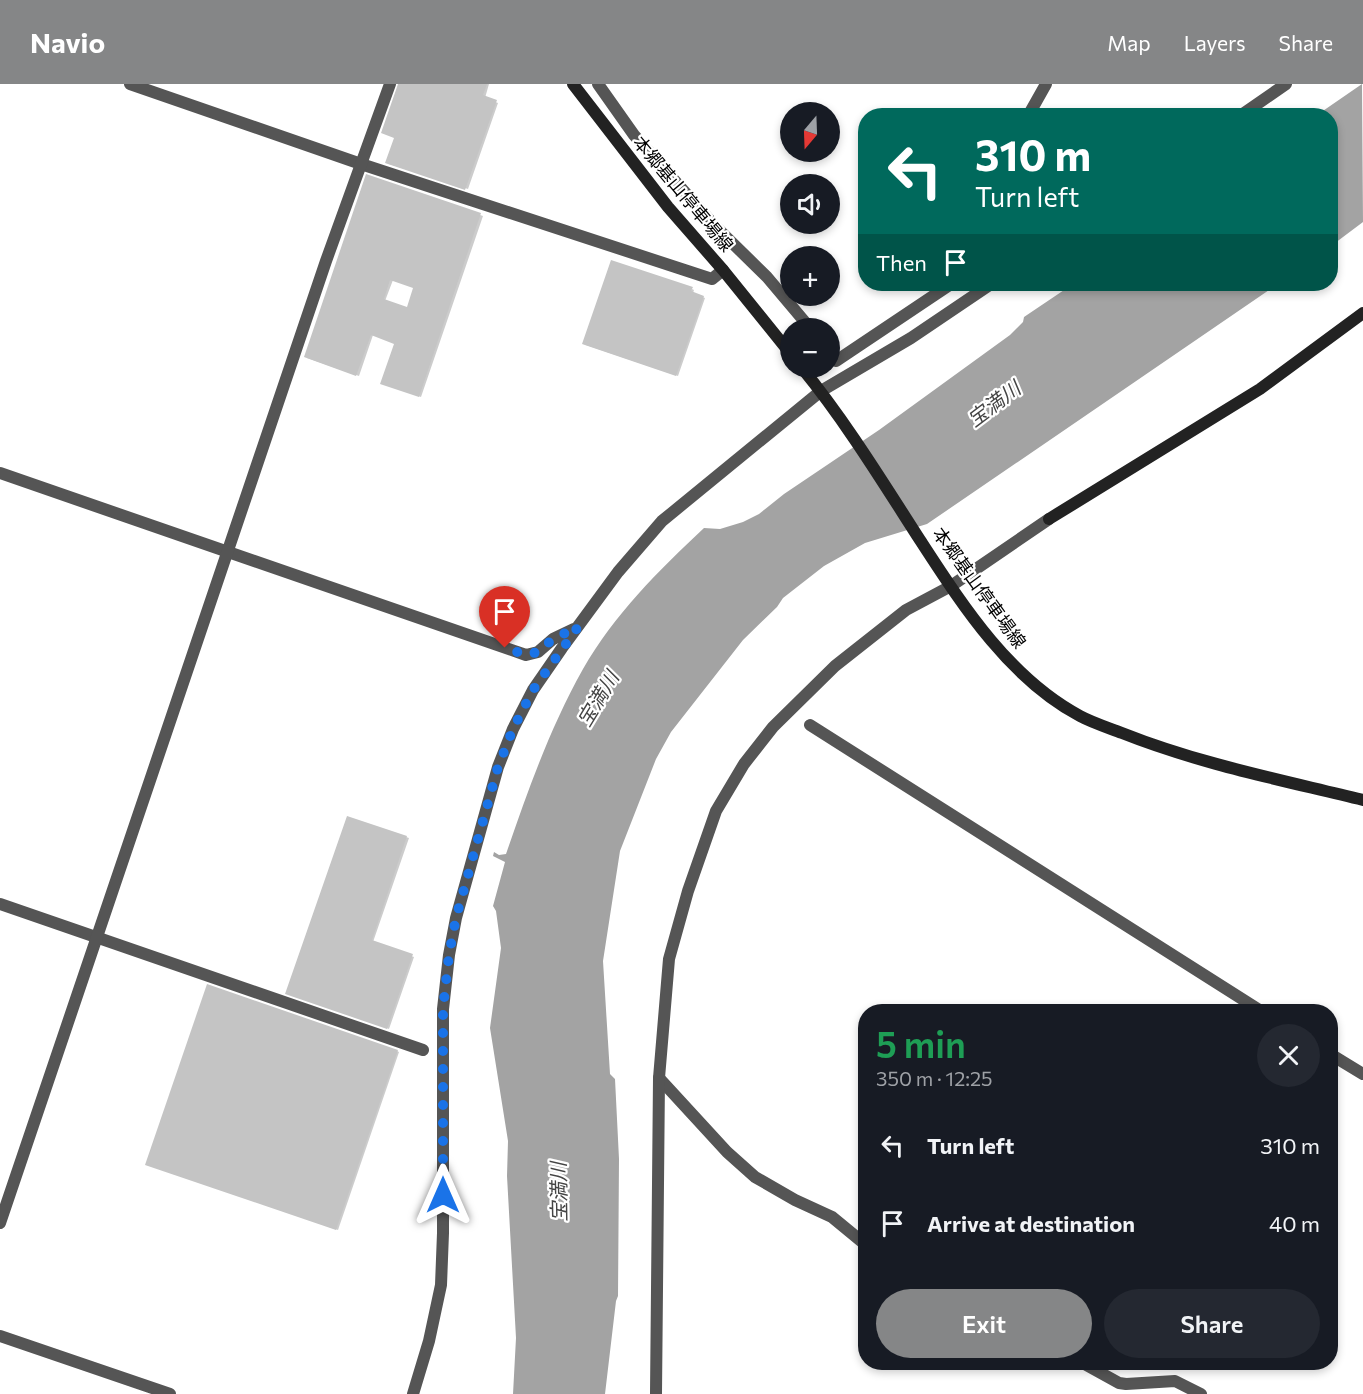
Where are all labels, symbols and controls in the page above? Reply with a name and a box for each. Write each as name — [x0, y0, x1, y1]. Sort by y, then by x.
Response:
text: Navio — [30, 25, 105, 59]
text: Map — [1107, 30, 1151, 55]
text: Layers — [1184, 30, 1246, 55]
text: Share — [1279, 30, 1333, 55]
north arrow — [780, 102, 840, 162]
map controls — [780, 102, 840, 378]
text: 310 m — [975, 128, 1091, 180]
street label: 本郷基山停車場線 — [629, 131, 738, 256]
icon: left — [876, 132, 954, 210]
button: sound — [780, 174, 840, 234]
text: Turn left — [975, 180, 1079, 213]
button: + — [780, 246, 840, 306]
icon: arrive — [939, 246, 972, 279]
text: Then — [876, 249, 927, 276]
button: − — [780, 318, 840, 378]
water label: 宝満川 — [962, 374, 1026, 431]
street label: 本郷基山停車場線 — [929, 523, 1031, 652]
pin — [479, 586, 530, 648]
icon: arrive — [488, 595, 521, 628]
water label: 宝満川 — [571, 665, 624, 730]
text: 5 min — [876, 1021, 966, 1065]
button: close — [1257, 1024, 1320, 1087]
text: 350 m · 12:25 — [876, 1066, 993, 1090]
icon: left — [876, 1129, 909, 1162]
text: Turn left — [927, 1132, 1014, 1159]
text: 310 m — [1260, 1132, 1320, 1159]
water label: 宝満川 — [545, 1160, 571, 1222]
position arrow — [411, 1163, 475, 1227]
icon: arrive — [876, 1207, 909, 1240]
text: Arrive at destination — [927, 1210, 1135, 1237]
text: 40 m — [1269, 1210, 1320, 1237]
button: Exit — [876, 1289, 1092, 1358]
button: Share — [1104, 1289, 1320, 1358]

